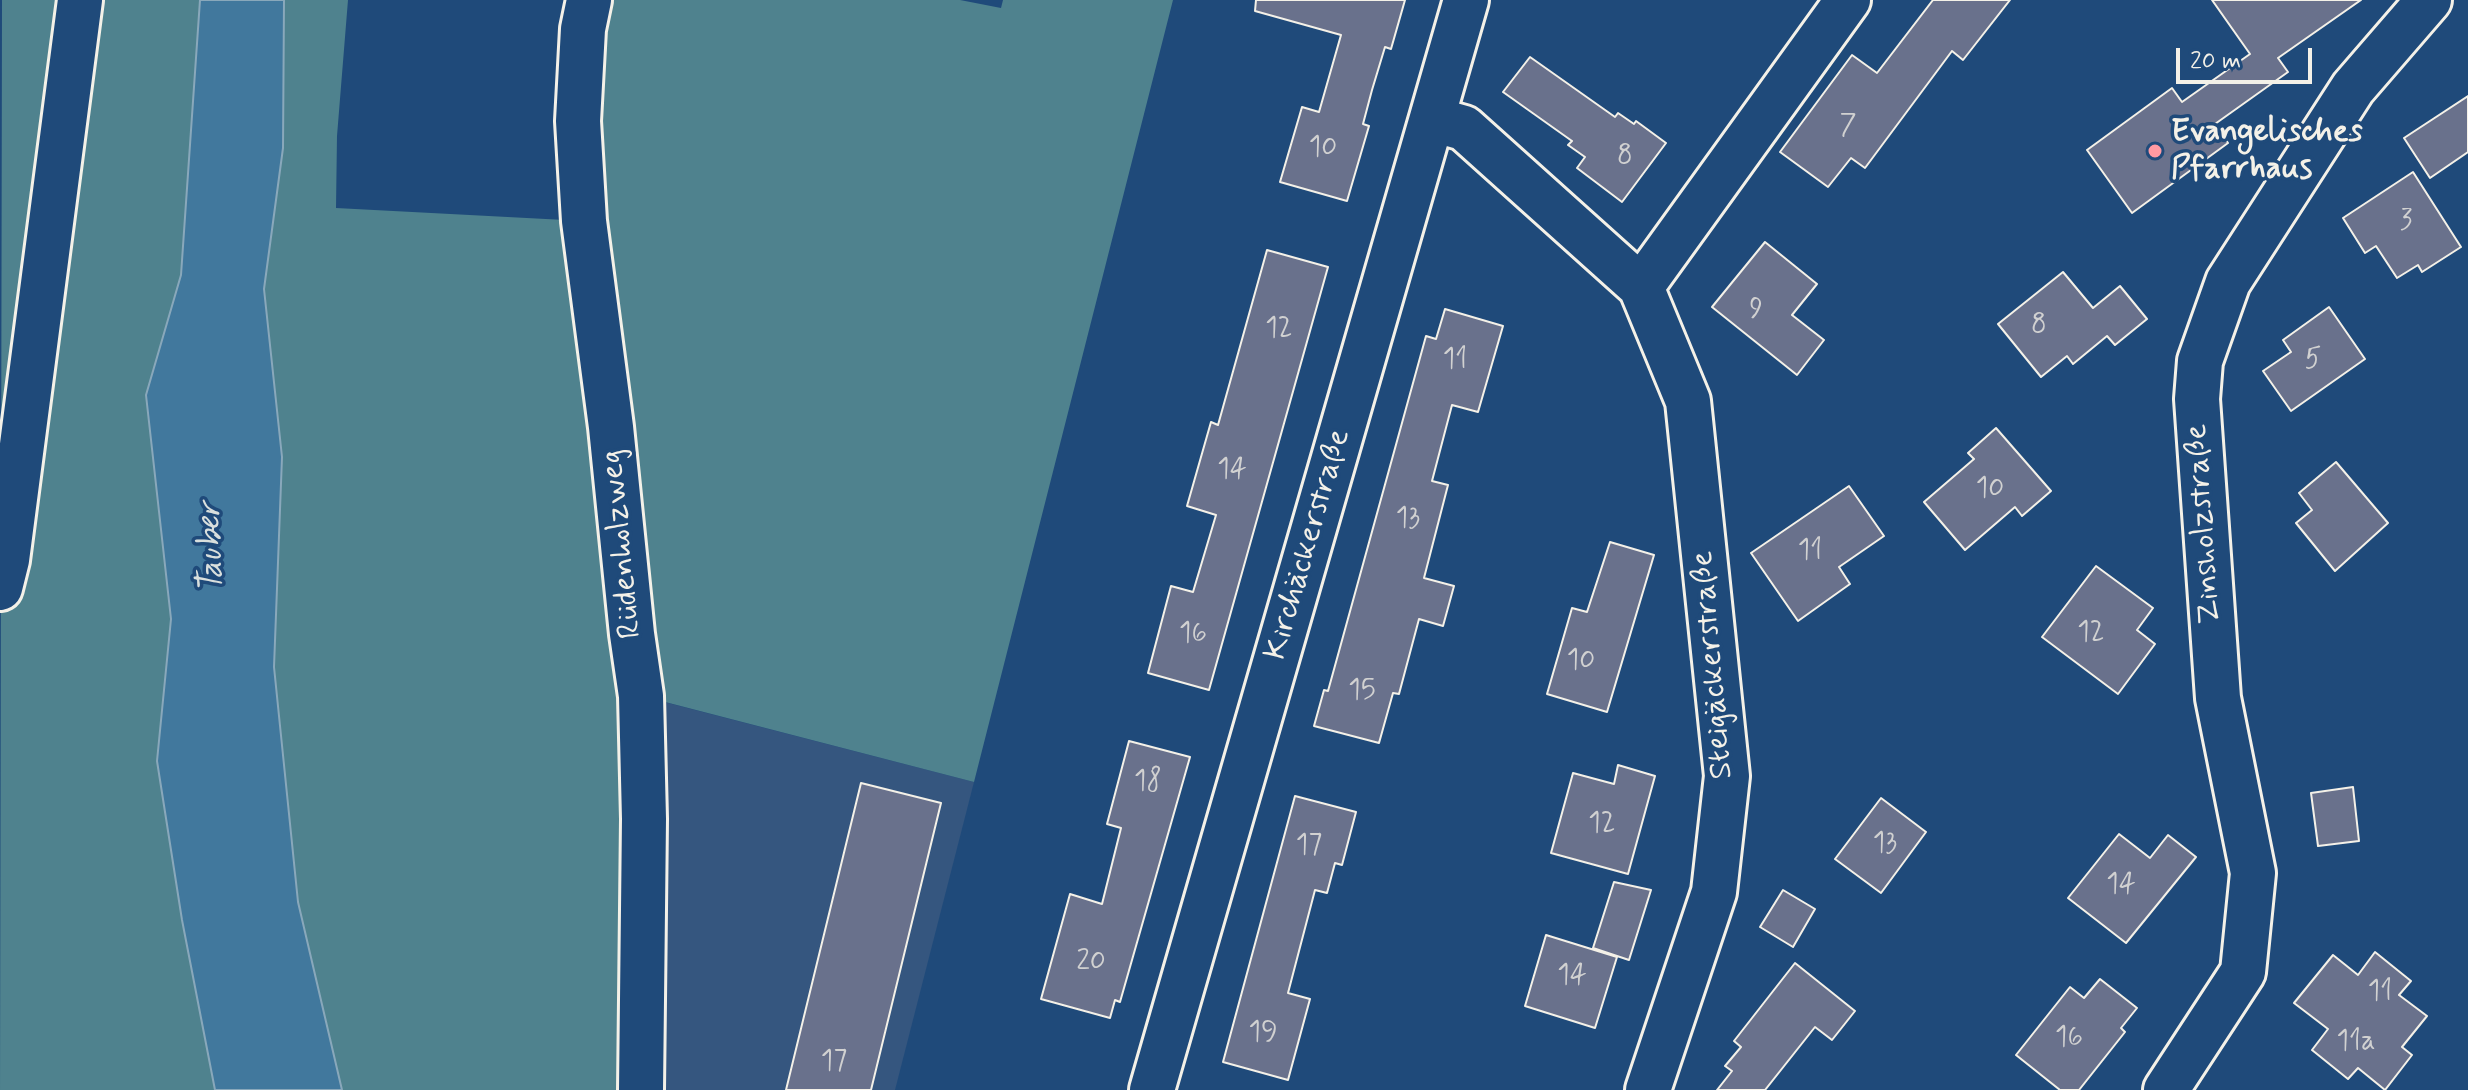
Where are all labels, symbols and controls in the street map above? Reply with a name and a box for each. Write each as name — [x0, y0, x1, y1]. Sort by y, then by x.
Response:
scale bar — [2180, 32, 2316, 82]
text: 20 m — [2190, 46, 2241, 77]
house number: 7 — [1840, 110, 1856, 144]
place label: Evangelisches Pfarrhaus — [2171, 114, 2363, 189]
house number: 10 — [1309, 132, 1337, 166]
house number: 8 — [1617, 140, 1633, 174]
marker: Evangelisches Pfarrhaus — [2146, 142, 2164, 160]
house number: 3 — [2400, 205, 2412, 239]
house number: 9 — [1749, 294, 1763, 328]
house number: 8 — [2031, 309, 2047, 343]
house number: 12 — [1265, 313, 1293, 347]
house number: 11 — [1443, 344, 1467, 378]
house number: 5 — [2305, 344, 2321, 378]
street label: Zinsholzstraße — [2179, 423, 2231, 625]
street label: Kirchäckerstraße — [1258, 425, 1360, 665]
street label: Rüdenholzweg — [594, 448, 652, 640]
house number: 14 — [1217, 454, 1247, 488]
house number: 10 — [1976, 473, 2004, 507]
water label: Tauber — [192, 502, 234, 594]
house number: 13 — [1396, 503, 1420, 537]
house number: 11 — [1798, 535, 1822, 569]
street label: Steigäckerstraße — [1685, 549, 1743, 781]
house number: 12 — [2077, 617, 2105, 651]
house number: 16 — [1179, 618, 1207, 652]
house number: 10 — [1567, 645, 1595, 679]
house number: 15 — [1348, 675, 1376, 709]
house number: 18 — [1134, 766, 1162, 800]
house number: 12 — [1588, 808, 1616, 842]
house number: 13 — [1873, 828, 1897, 862]
house number: 17 — [1296, 830, 1322, 864]
house number: 14 — [2106, 869, 2136, 903]
house number: 20 — [1076, 946, 1106, 980]
house number: 14 — [1557, 960, 1587, 994]
house number: 11 — [2368, 976, 2392, 1010]
house number: 19 — [1248, 1017, 1278, 1051]
house number: 16 — [2055, 1022, 2083, 1056]
house number: 11a — [2337, 1026, 2375, 1060]
house number: 17 — [821, 1046, 847, 1080]

